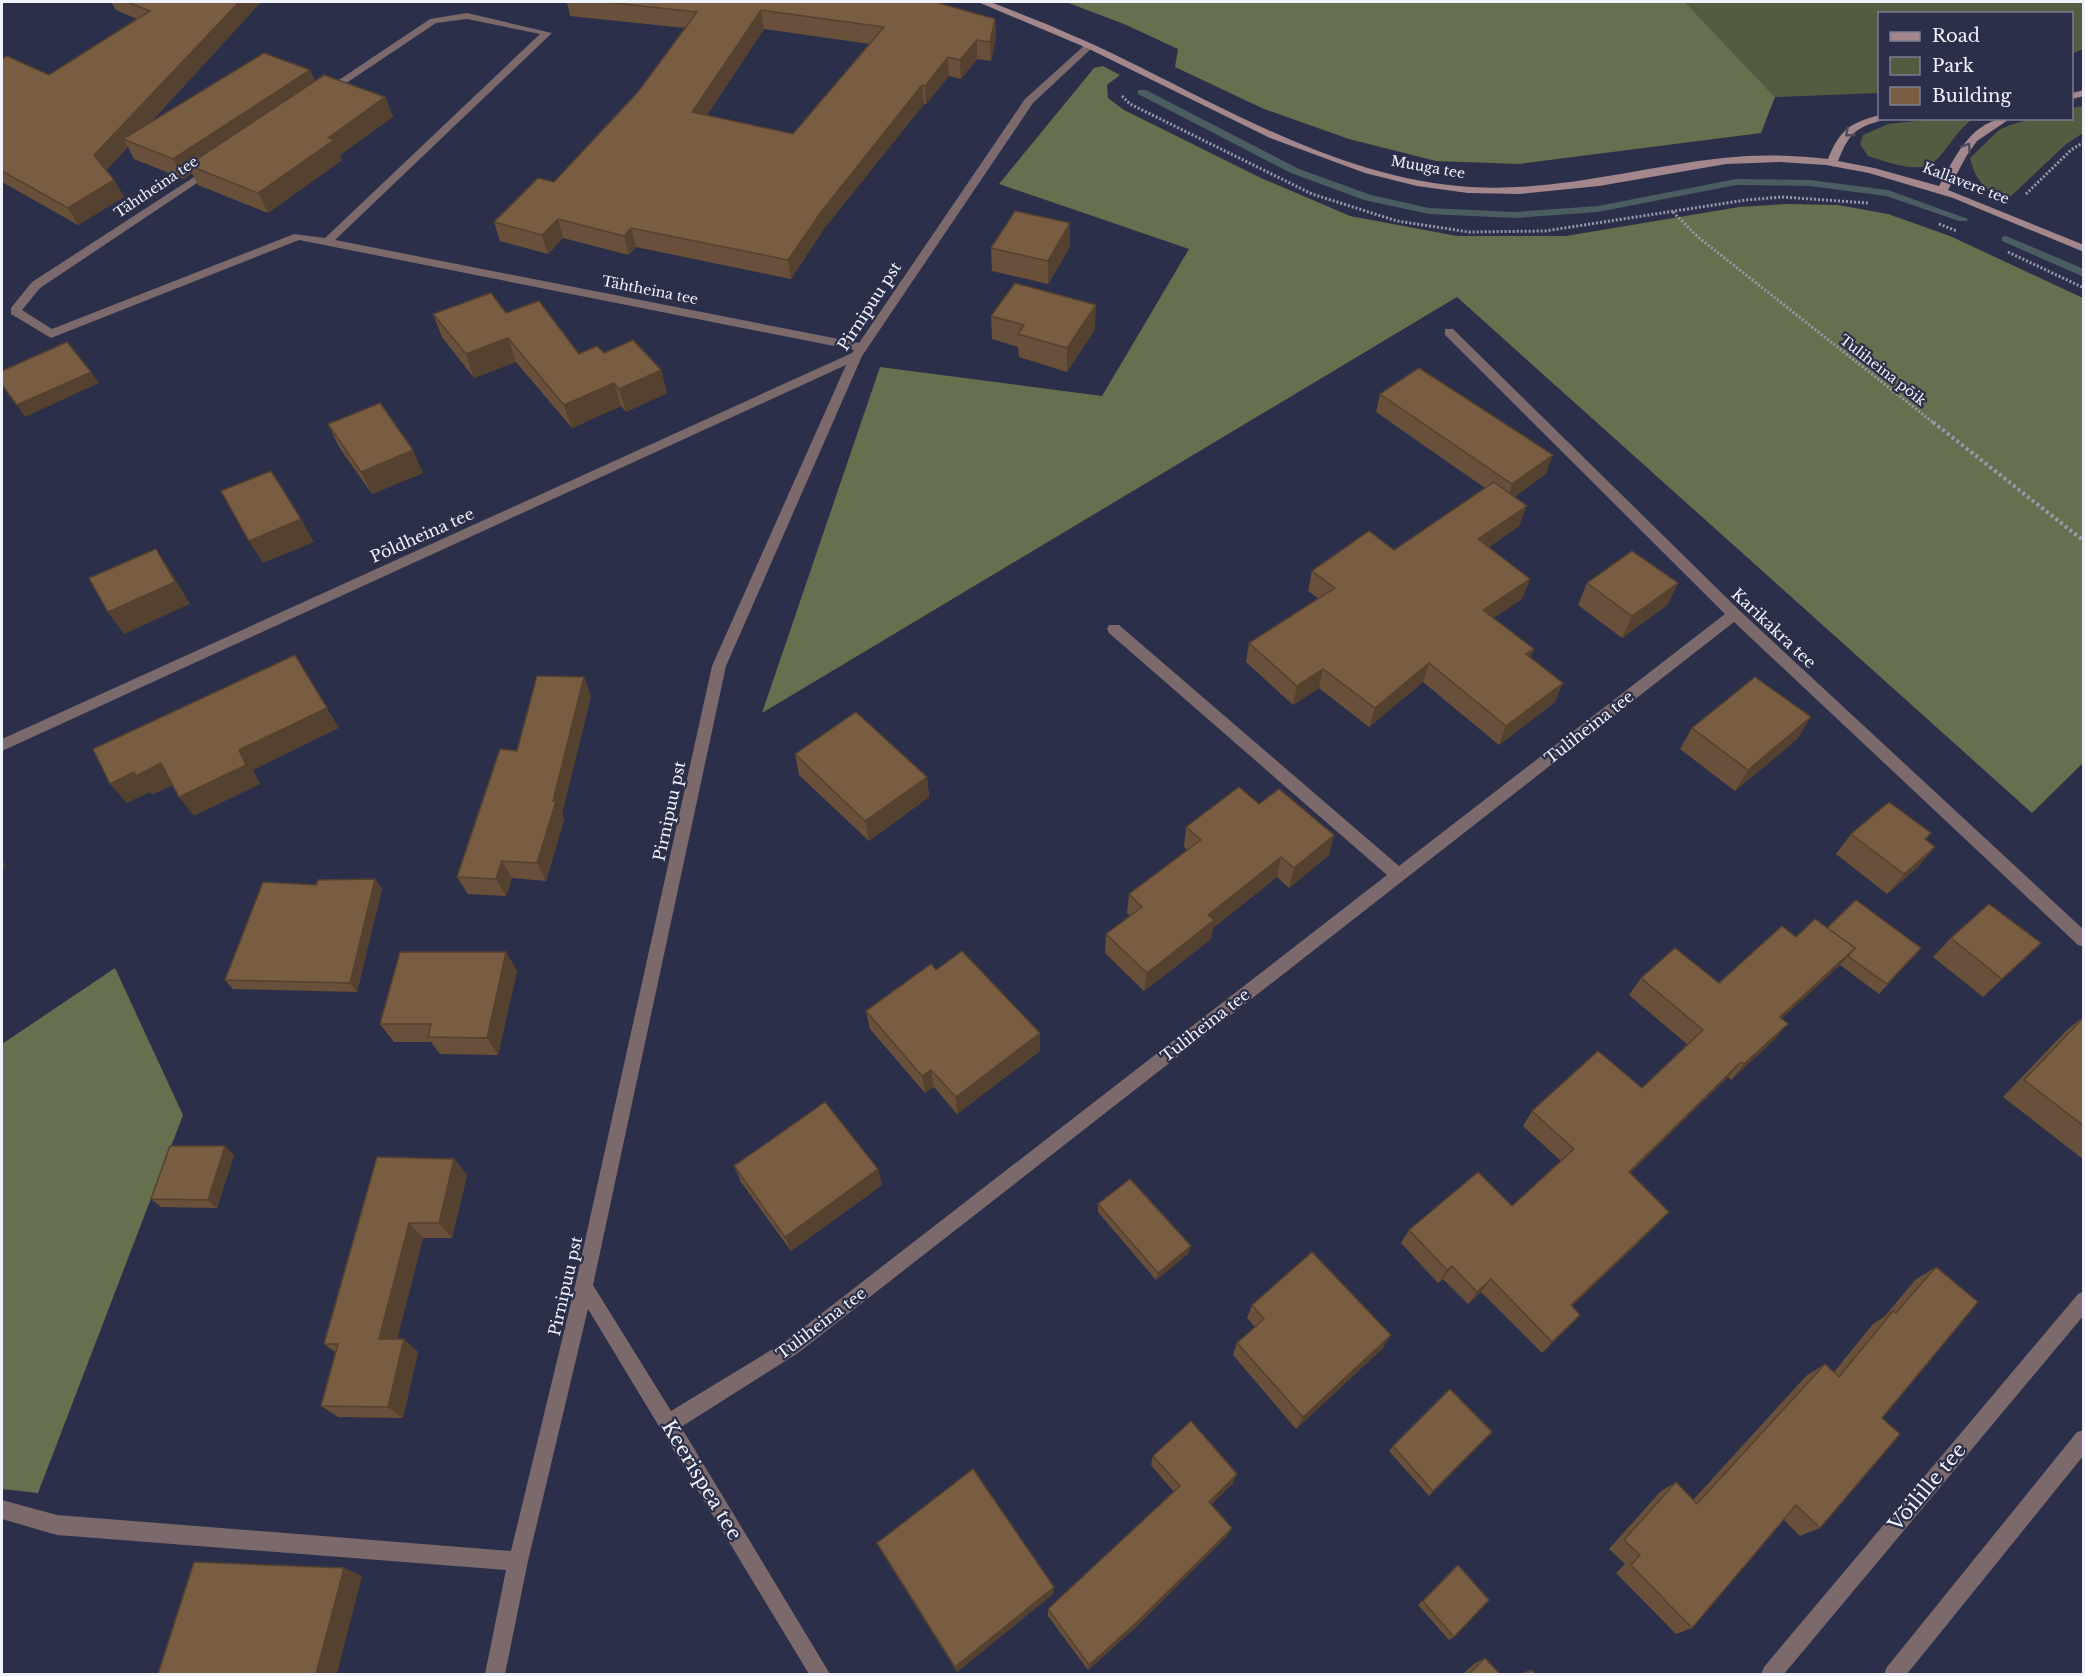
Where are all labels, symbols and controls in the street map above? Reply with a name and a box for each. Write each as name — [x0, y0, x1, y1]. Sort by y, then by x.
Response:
legend — [1878, 12, 2073, 120]
text: Road — [1932, 25, 1980, 47]
text: Park — [1932, 55, 1974, 77]
text: Building — [1932, 85, 2011, 107]
one-way arrow — [1846, 126, 1856, 137]
one-way arrow — [1960, 142, 1971, 153]
street label: Tähtheina tee — [111, 152, 201, 222]
street label: Muuga tee — [1389, 152, 1467, 182]
street label: Kallavere tee — [1920, 158, 2012, 208]
street label: Pirnipuu pst — [833, 258, 905, 354]
street label: Tähtheina tee — [600, 272, 700, 308]
street label: Tuliheina põik — [1836, 331, 1930, 410]
street label: Põldheina tee — [367, 503, 477, 567]
street label: Karikakra tee — [1728, 584, 1820, 672]
street label: Tuliheina tee — [1540, 686, 1638, 768]
street label: Pirnipuu pst — [649, 759, 689, 863]
street label: Tuliheina tee — [1156, 984, 1254, 1066]
street label: Pirnipuu pst — [544, 1234, 586, 1338]
street label: Tuliheina tee — [772, 1283, 870, 1363]
street label: Keerispea tee — [657, 1416, 747, 1544]
street label: Võilille tee — [1882, 1438, 1971, 1537]

